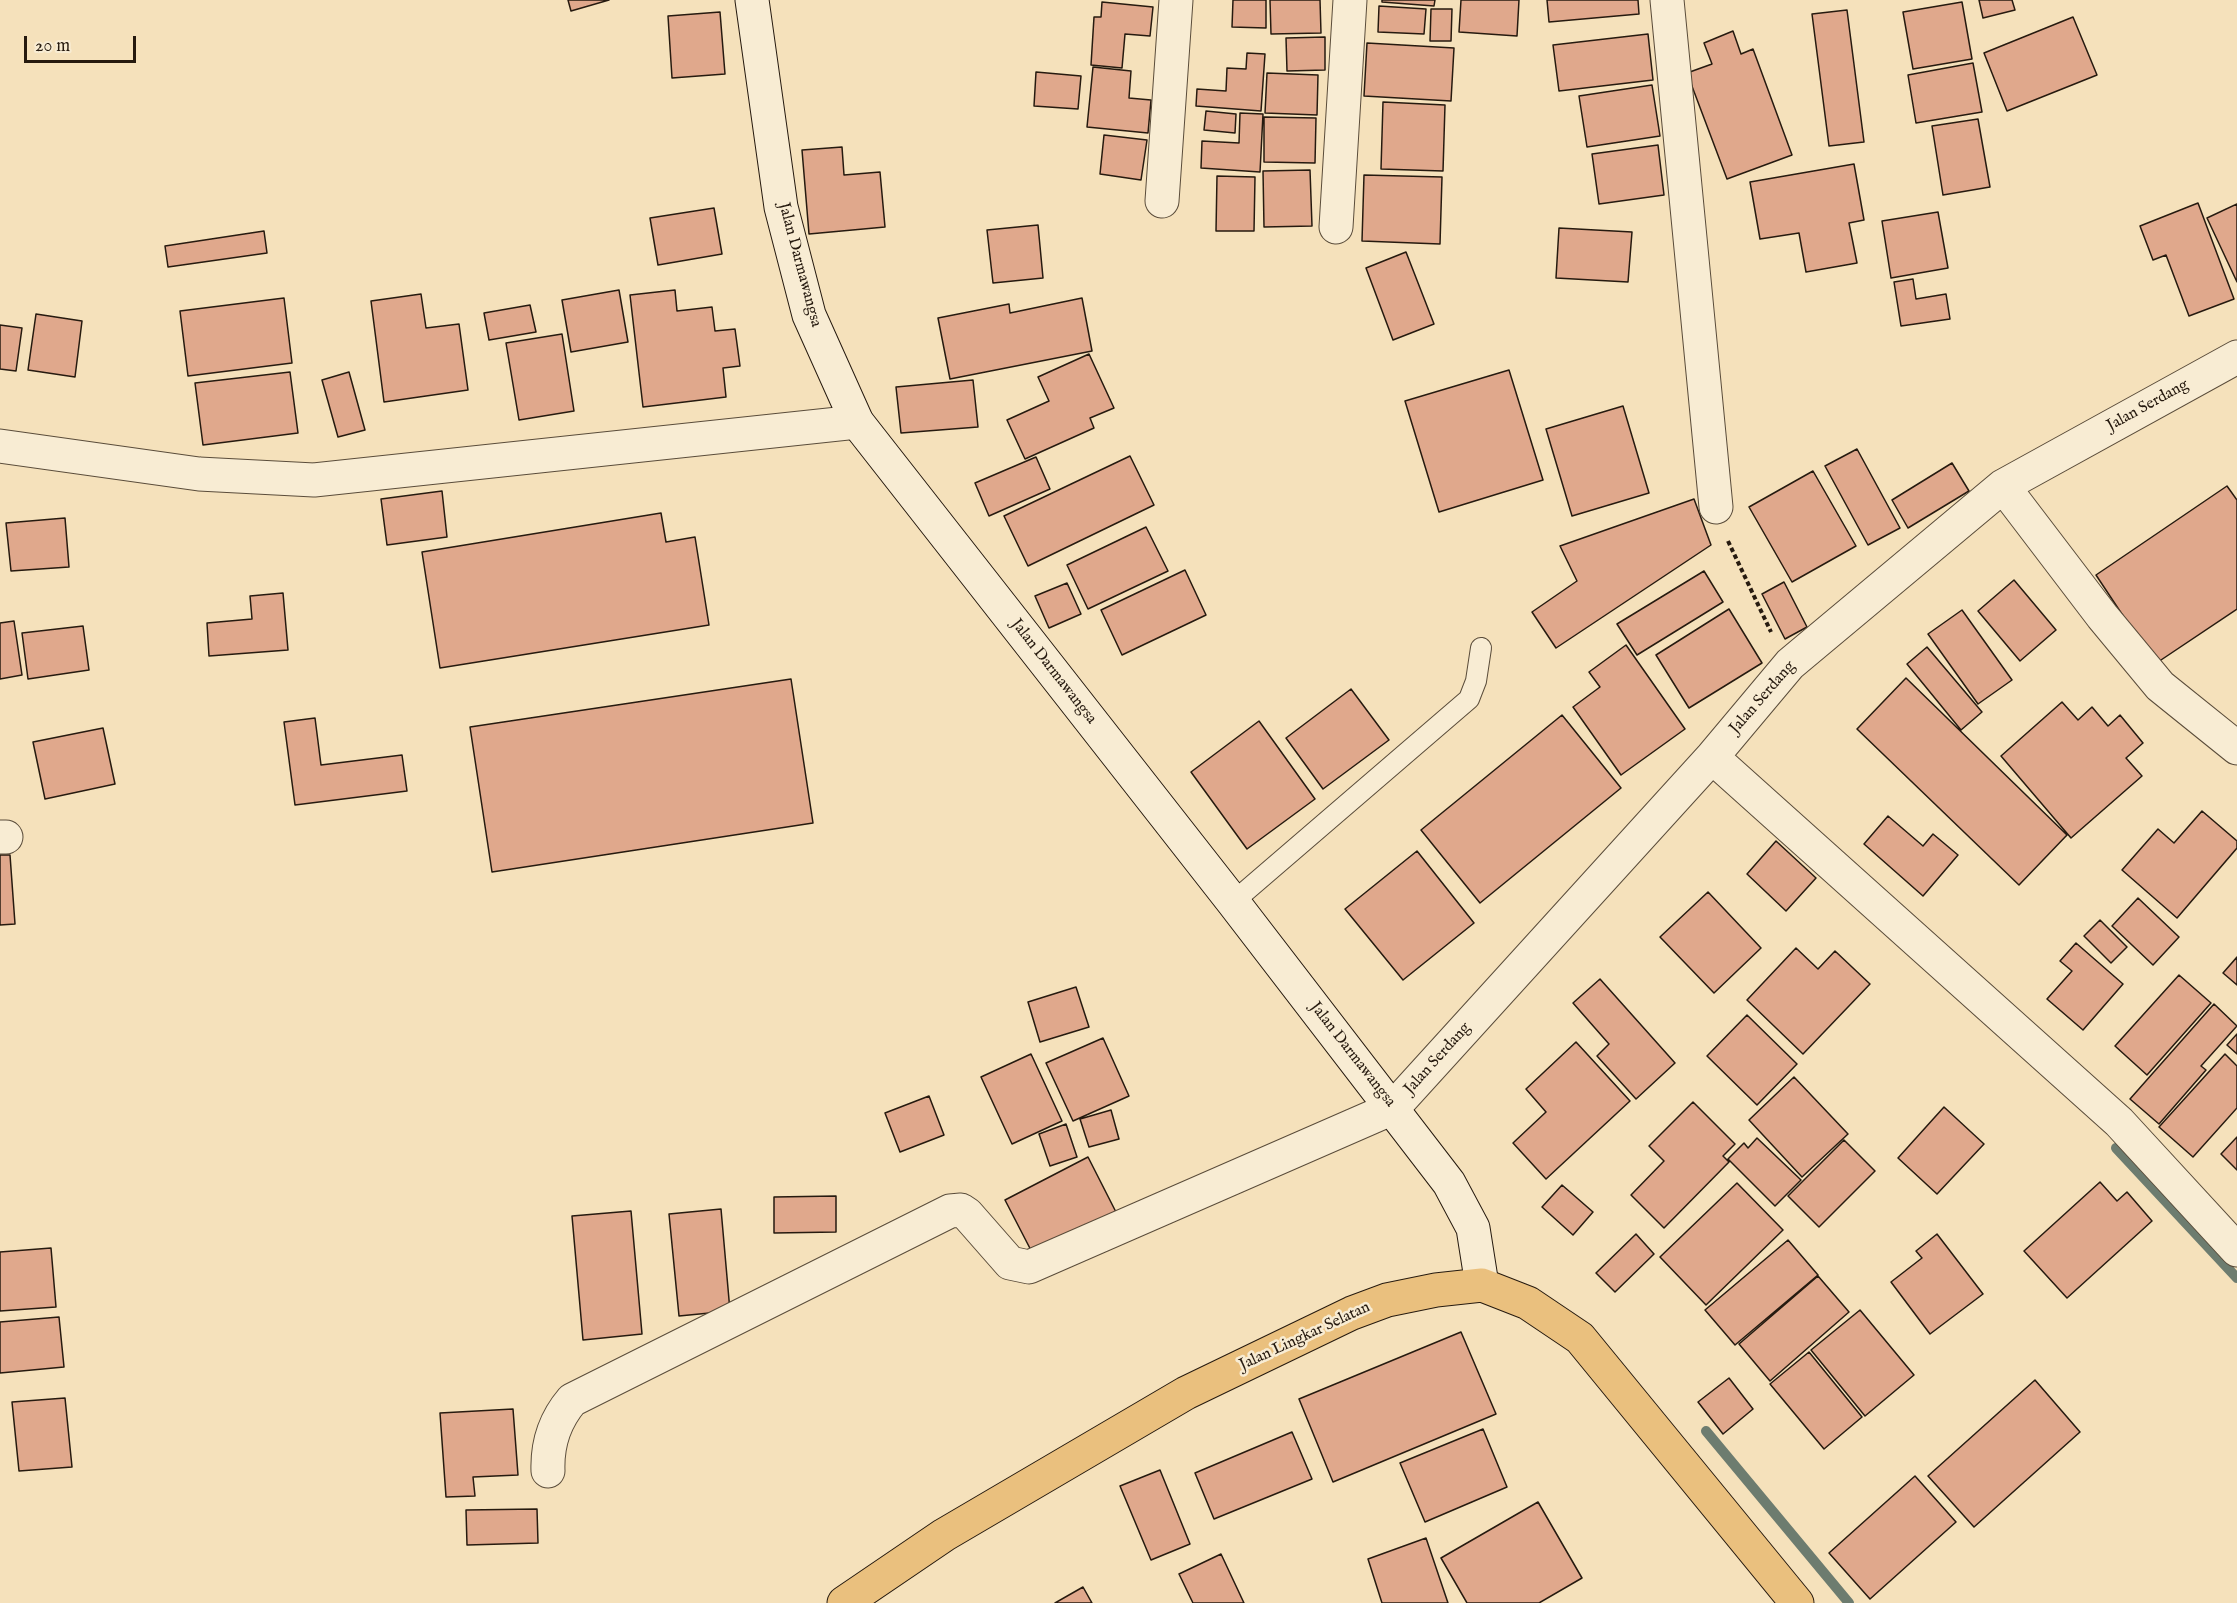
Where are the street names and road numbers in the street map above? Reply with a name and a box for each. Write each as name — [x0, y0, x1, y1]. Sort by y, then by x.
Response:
street label: Jalan Darmawangsa — [773, 201, 825, 329]
street label: Jalan Serdang — [2104, 376, 2192, 436]
street label: Jalan Darmawangsa — [1006, 616, 1100, 728]
street label: Jalan Serdang — [1726, 658, 1800, 738]
street label: Jalan Darmawangsa — [1305, 999, 1399, 1111]
street label: Jalan Serdang — [1401, 1019, 1475, 1099]
street label: Jalan Lingkar Selatan — [1237, 1298, 1373, 1376]

